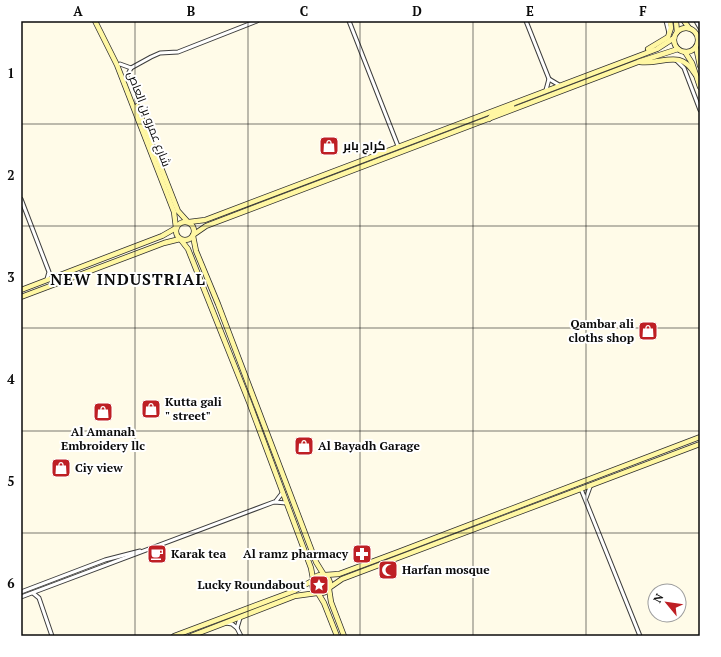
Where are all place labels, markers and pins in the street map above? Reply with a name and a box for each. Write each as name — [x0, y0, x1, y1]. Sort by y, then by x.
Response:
shop icon: كراج بابر — [318, 135, 340, 157]
place label: كراج بابر — [342, 138, 386, 155]
place label: Qambar ali cloths shop — [568, 316, 634, 345]
shop icon: Qambar ali cloths shop — [637, 320, 659, 342]
place label: Kutta gali " street" — [165, 394, 222, 423]
shop icon: Kutta gali " street" — [140, 398, 162, 420]
shop icon: Al Amanah Embroidery llc — [92, 401, 114, 423]
place label: Al Amanah Embroidery llc — [61, 424, 145, 453]
shop icon: Al Bayadh Garage — [293, 435, 315, 457]
place label: Al Bayadh Garage — [318, 438, 420, 453]
shop icon: Ciy view — [50, 457, 72, 479]
place label: Ciy view — [75, 460, 123, 475]
cafe icon: Karak tea — [146, 543, 168, 565]
pharmacy icon: Al ramz pharmacy — [351, 543, 373, 565]
place label: Karak tea — [171, 546, 227, 561]
place label: Al ramz pharmacy — [243, 546, 349, 561]
mosque icon: Harfan mosque — [377, 559, 399, 581]
place label: Harfan mosque — [402, 562, 490, 577]
place icon: Lucky Roundabout — [308, 574, 330, 596]
place label: Lucky Roundabout — [197, 577, 305, 592]

